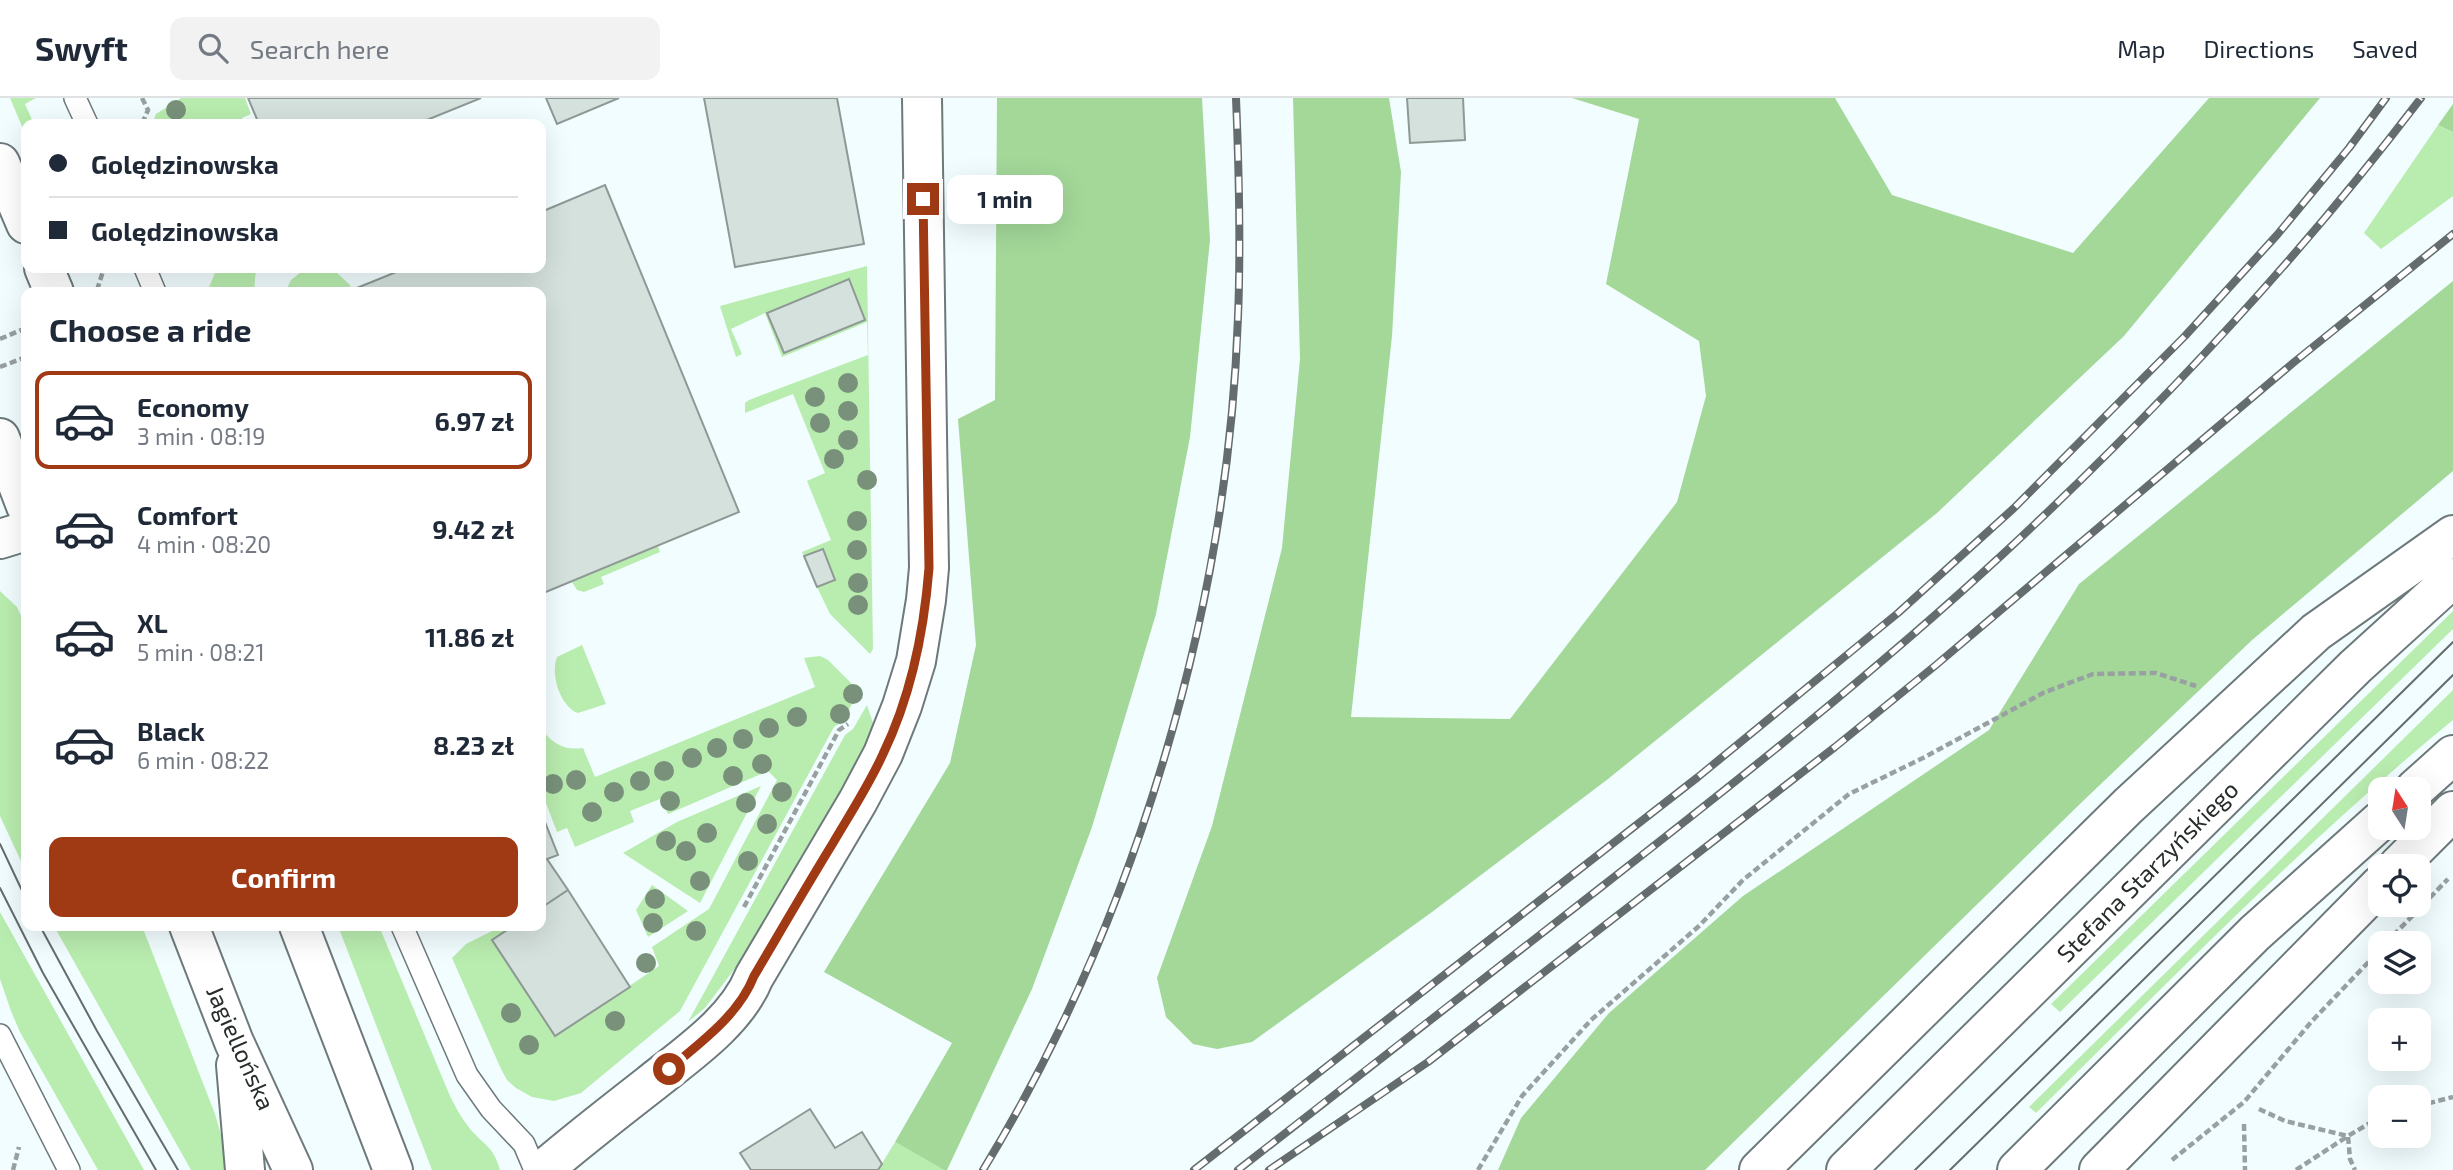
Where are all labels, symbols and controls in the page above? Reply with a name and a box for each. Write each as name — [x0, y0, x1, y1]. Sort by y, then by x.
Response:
search box — [170, 17, 660, 80]
text: Swyft — [35, 28, 128, 68]
icon: search — [194, 29, 232, 67]
text: Search here — [250, 33, 390, 64]
text: Map — [2117, 34, 2165, 63]
text: Directions — [2203, 34, 2314, 63]
text: Saved — [2352, 34, 2418, 63]
text: Golędzinowska — [91, 148, 279, 179]
callout: 1 min — [948, 174, 1063, 224]
route end — [907, 183, 939, 215]
text: 1 min — [977, 185, 1033, 213]
text: Golędzinowska — [91, 215, 279, 246]
text: Choose a ride — [49, 310, 252, 348]
icon: car — [53, 389, 116, 452]
text: Economy — [137, 391, 249, 422]
text: 6.97 zł — [435, 405, 514, 436]
text: 3 min · 08:19 — [137, 422, 265, 450]
icon: car — [53, 497, 116, 560]
text: Comfort — [137, 499, 238, 530]
text: 9.42 zł — [432, 513, 514, 544]
text: 4 min · 08:20 — [137, 530, 271, 558]
icon: car — [53, 605, 116, 668]
text: XL — [137, 607, 168, 638]
text: 11.86 zł — [425, 621, 514, 652]
text: 5 min · 08:21 — [137, 638, 265, 666]
icon: car — [53, 713, 116, 776]
text: Black — [137, 715, 205, 746]
text: 8.23 zł — [433, 729, 514, 760]
text: 6 min · 08:22 — [137, 746, 269, 774]
street label: Stefana Starzyńskiego — [2050, 774, 2244, 968]
north arrow — [2368, 777, 2431, 840]
map controls — [2368, 777, 2431, 1148]
button: Confirm — [49, 837, 518, 917]
button: locate — [2368, 854, 2431, 917]
button: layers — [2368, 931, 2431, 994]
street label: Jagiellońska — [201, 981, 282, 1114]
button: + — [2368, 1008, 2431, 1071]
route start — [653, 1053, 685, 1085]
button: − — [2368, 1085, 2431, 1148]

